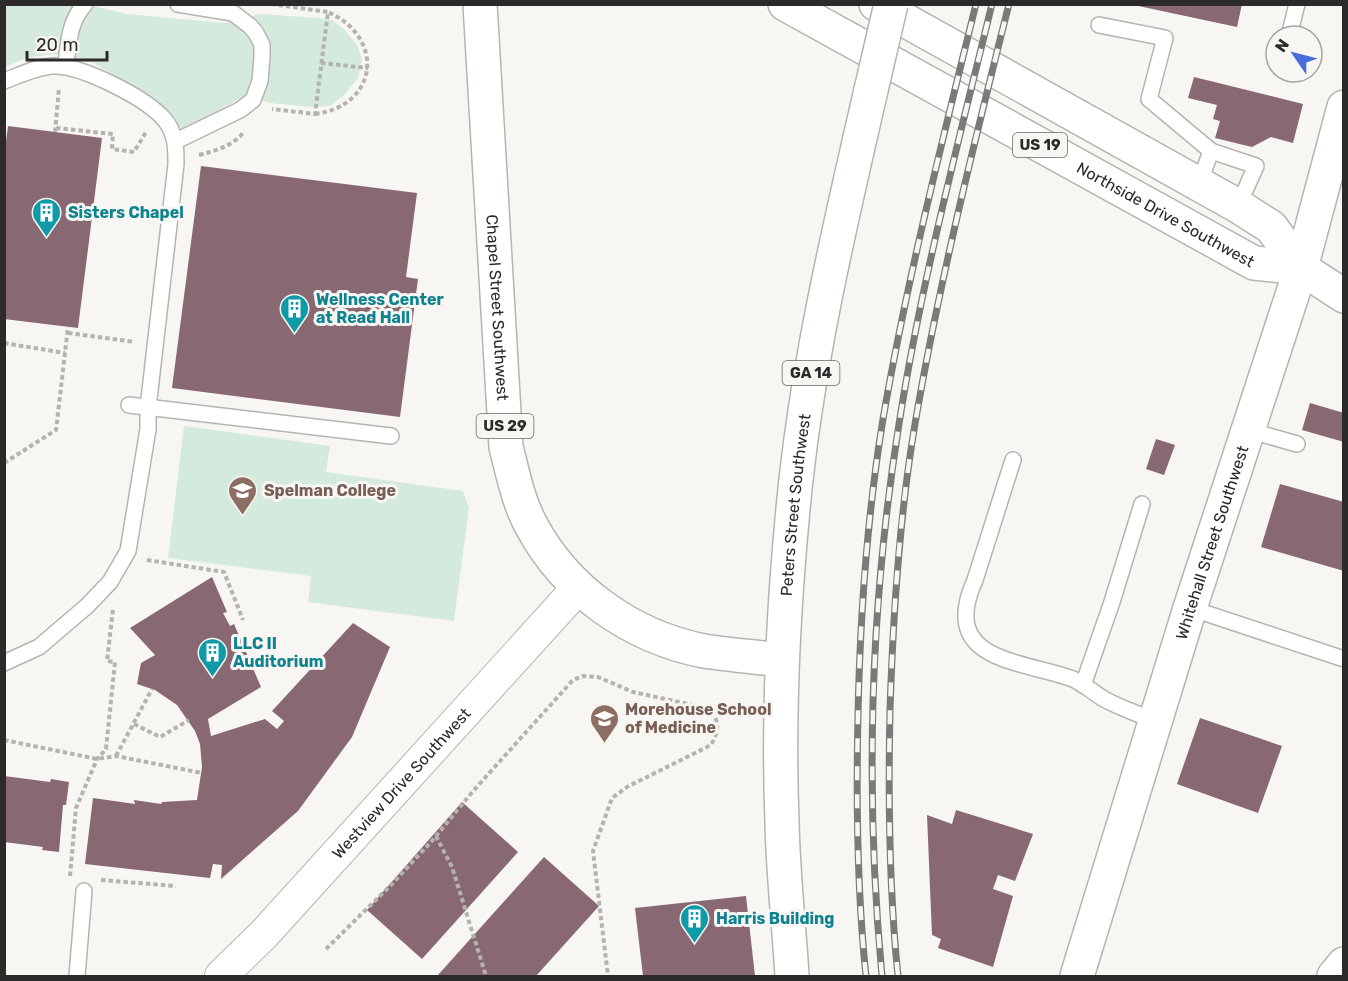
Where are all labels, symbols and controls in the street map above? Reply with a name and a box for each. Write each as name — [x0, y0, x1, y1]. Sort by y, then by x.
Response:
scale bar — [27, 24, 106, 62]
north arrow — [1264, 24, 1324, 84]
text: 20 m — [36, 34, 78, 56]
text: N — [1271, 36, 1293, 56]
road number: US 19 — [1013, 133, 1067, 157]
street label: Northside Drive Southwest — [1073, 158, 1258, 271]
building icon: Sisters Chapel — [31, 196, 63, 238]
place label: Sisters Chapel — [68, 203, 184, 222]
street label: Chapel Street Southwest — [482, 214, 512, 401]
place label: Wellness Center at Read Hall — [316, 290, 444, 327]
building icon: Wellness Center at Read Hall — [279, 292, 311, 334]
road number: GA 14 — [782, 361, 840, 385]
street label: Peters Street Southwest — [777, 412, 815, 597]
road number: US 29 — [476, 414, 534, 438]
street label: Whitehall Street Southwest — [1172, 443, 1252, 642]
school or university icon: Spelman College — [227, 474, 259, 516]
place label: Spelman College — [264, 481, 396, 500]
place label: LLC II Auditorium — [233, 634, 323, 671]
building icon: LLC II Auditorium — [196, 636, 228, 678]
place label: Morehouse School of Medicine — [625, 700, 772, 737]
school or university icon: Morehouse School of Medicine — [588, 702, 620, 744]
street label: Westview Drive Southwest — [328, 704, 475, 863]
building icon: Harris Building — [679, 902, 711, 944]
place label: Harris Building — [716, 909, 835, 928]

